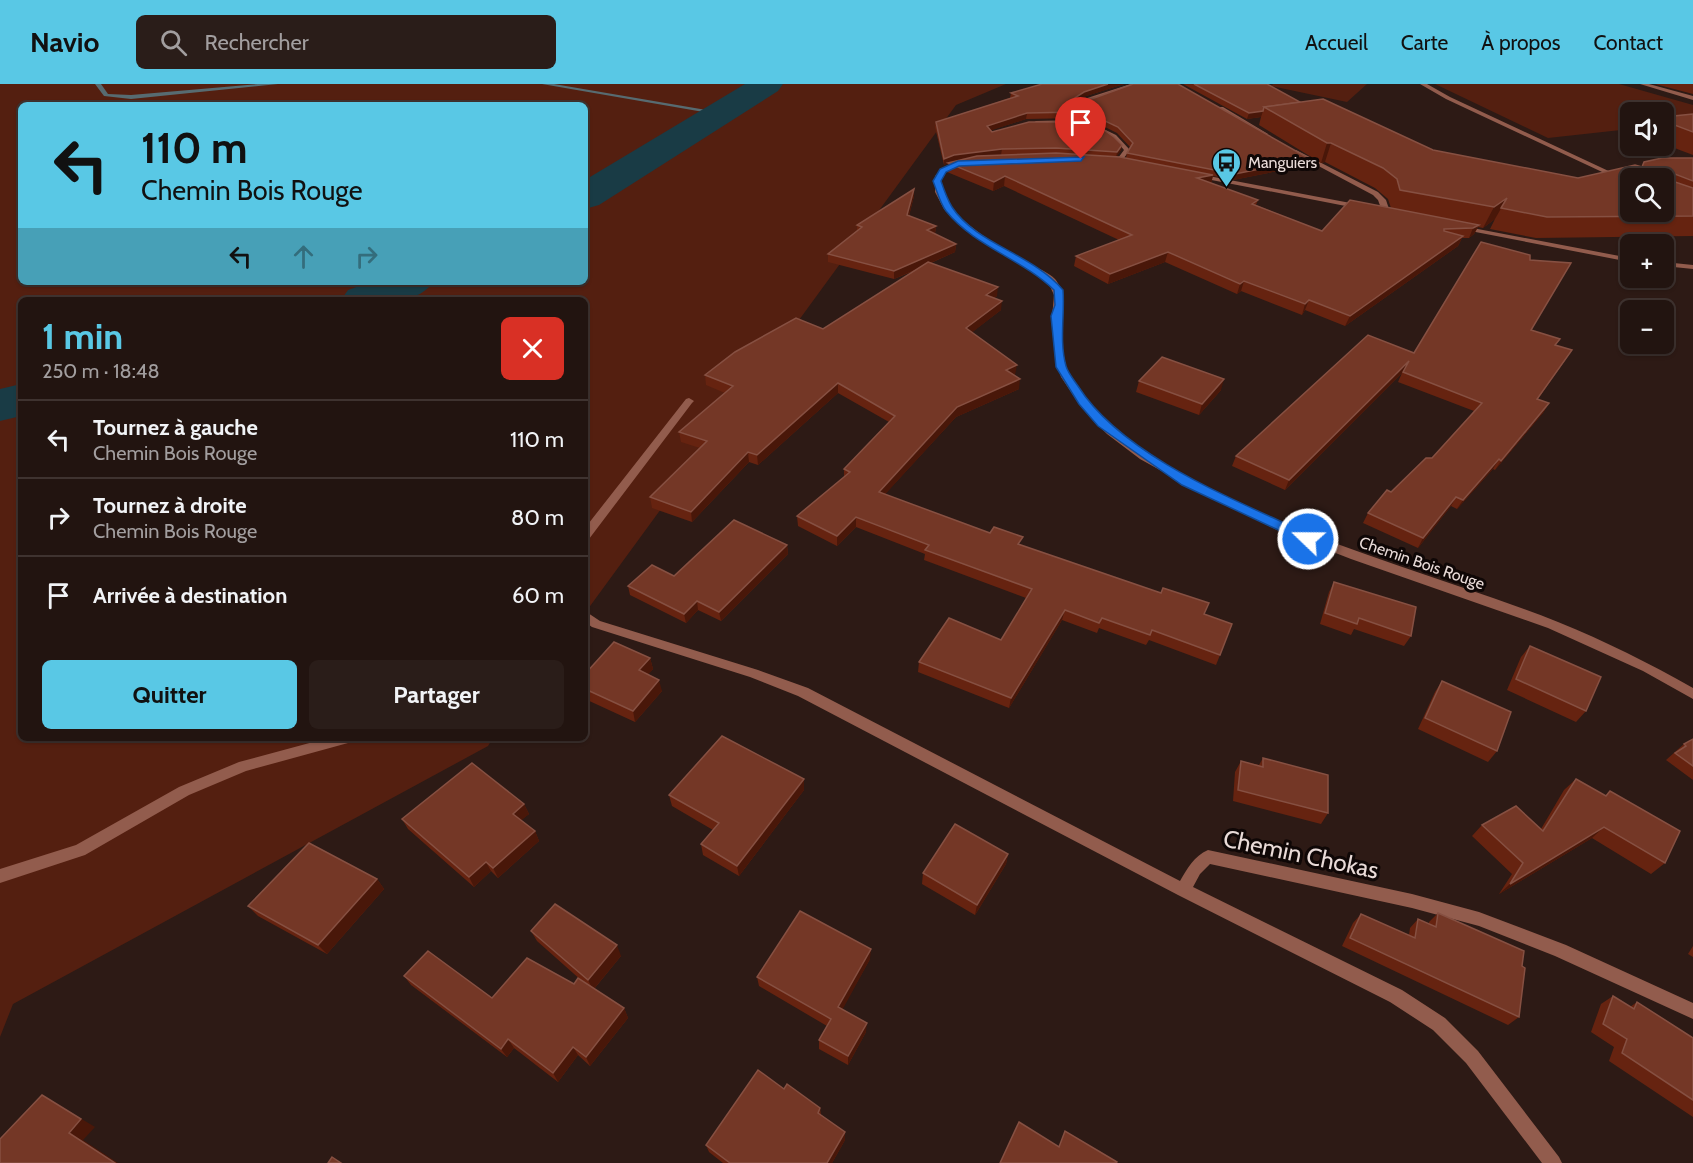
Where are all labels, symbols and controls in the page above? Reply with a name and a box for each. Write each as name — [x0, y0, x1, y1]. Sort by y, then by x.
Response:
search box — [136, 15, 556, 69]
text: Navio — [30, 25, 100, 59]
icon: search — [157, 26, 190, 59]
text: Rechercher — [205, 29, 309, 56]
text: Accueil — [1305, 30, 1368, 55]
text: Carte — [1401, 30, 1448, 55]
text: À propos — [1481, 30, 1560, 55]
text: Contact — [1593, 30, 1663, 55]
pin — [1055, 97, 1106, 159]
map controls — [1620, 102, 1674, 354]
button: sound — [1620, 102, 1674, 156]
icon: arrive — [1064, 106, 1097, 139]
text: 110 m — [141, 122, 248, 174]
icon: left — [42, 126, 120, 204]
bus stop icon: Manguiers — [1211, 146, 1243, 188]
place label: Manguiers — [1248, 153, 1318, 172]
button: search — [1620, 168, 1674, 222]
text: Chemin Bois Rouge — [141, 174, 363, 207]
button: + — [1620, 234, 1674, 288]
icon: left — [224, 240, 257, 273]
icon: ahead — [287, 240, 320, 273]
icon: right — [350, 240, 383, 273]
button: − — [1620, 300, 1674, 354]
text: 1 min — [42, 314, 123, 358]
button: close — [501, 317, 564, 380]
text: 250 m · 18:48 — [42, 359, 160, 383]
text: Tournez à gauche — [93, 414, 258, 441]
icon: left — [42, 423, 75, 456]
text: 110 m — [510, 426, 564, 453]
text: Chemin Bois Rouge — [93, 441, 257, 465]
text: Tournez à droite — [93, 492, 247, 519]
icon: right — [42, 501, 75, 534]
text: 80 m — [511, 504, 564, 531]
position arrow — [1276, 507, 1340, 571]
text: Chemin Bois Rouge — [93, 519, 257, 543]
street label: Chemin Bois Rouge — [1357, 533, 1487, 593]
icon: arrive — [42, 579, 75, 612]
text: Arrivée à destination — [93, 582, 287, 609]
text: 60 m — [512, 582, 564, 609]
button: Quitter — [42, 660, 297, 729]
button: Partager — [309, 660, 564, 729]
street label: Chemin Chokas — [1221, 823, 1381, 885]

